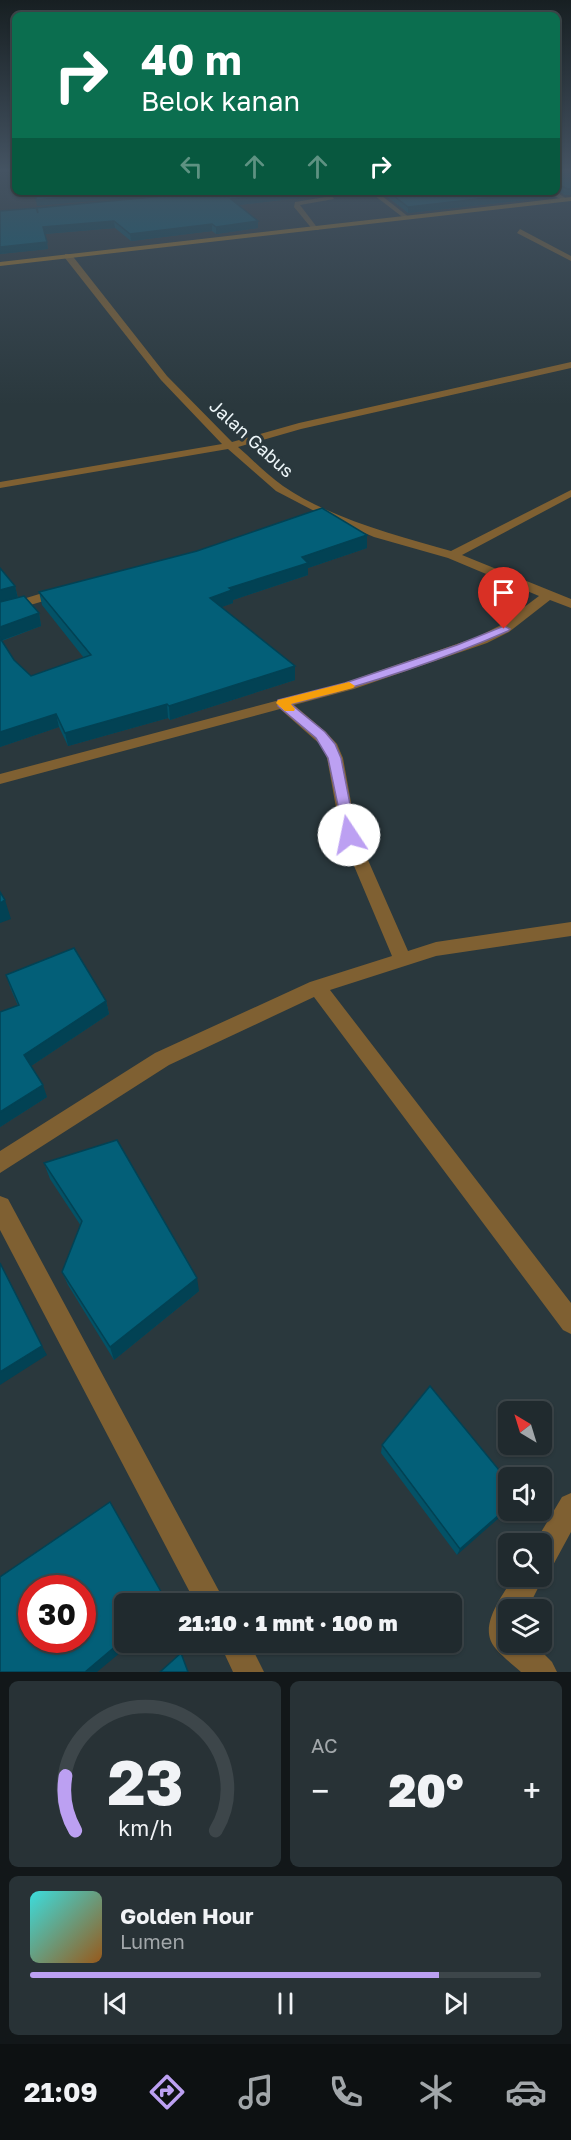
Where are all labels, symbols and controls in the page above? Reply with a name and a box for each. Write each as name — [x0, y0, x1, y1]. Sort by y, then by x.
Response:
text: 40 m — [141, 34, 242, 84]
icon: right — [42, 36, 120, 114]
text: Belok kanan — [141, 85, 300, 117]
icon: left — [175, 150, 208, 183]
icon: ahead — [238, 150, 271, 183]
icon: ahead — [301, 150, 334, 183]
icon: right — [364, 150, 397, 183]
street label: Jalan Gabus — [205, 394, 299, 482]
pin — [478, 567, 529, 629]
icon: arrive — [487, 576, 520, 609]
position arrow — [317, 803, 381, 867]
north arrow — [498, 1401, 552, 1455]
map controls — [498, 1401, 552, 1653]
button: sound — [498, 1467, 552, 1521]
button: search — [498, 1533, 552, 1587]
speed limit sign: 30 — [18, 1575, 96, 1653]
button: layers — [498, 1599, 552, 1653]
text: 21:10 · 1 mnt · 100 m — [178, 1609, 398, 1636]
text: AC — [311, 1733, 338, 1757]
text: 23 — [107, 1744, 183, 1819]
text: 20° — [388, 1763, 464, 1817]
text: − — [311, 1771, 329, 1810]
text: + — [523, 1771, 541, 1810]
text: km/h — [118, 1815, 172, 1841]
text: Golden Hour — [120, 1902, 254, 1929]
text: Lumen — [120, 1929, 185, 1953]
icon: previous — [99, 1987, 132, 2020]
icon: pause — [269, 1987, 302, 2020]
icon: next — [439, 1987, 472, 2020]
icon: directions — [146, 2071, 188, 2113]
icon: music — [235, 2071, 277, 2113]
icon: phone — [325, 2071, 367, 2113]
icon: climate — [415, 2071, 457, 2113]
icon: car — [505, 2071, 547, 2113]
text: 21:09 — [24, 2076, 98, 2108]

